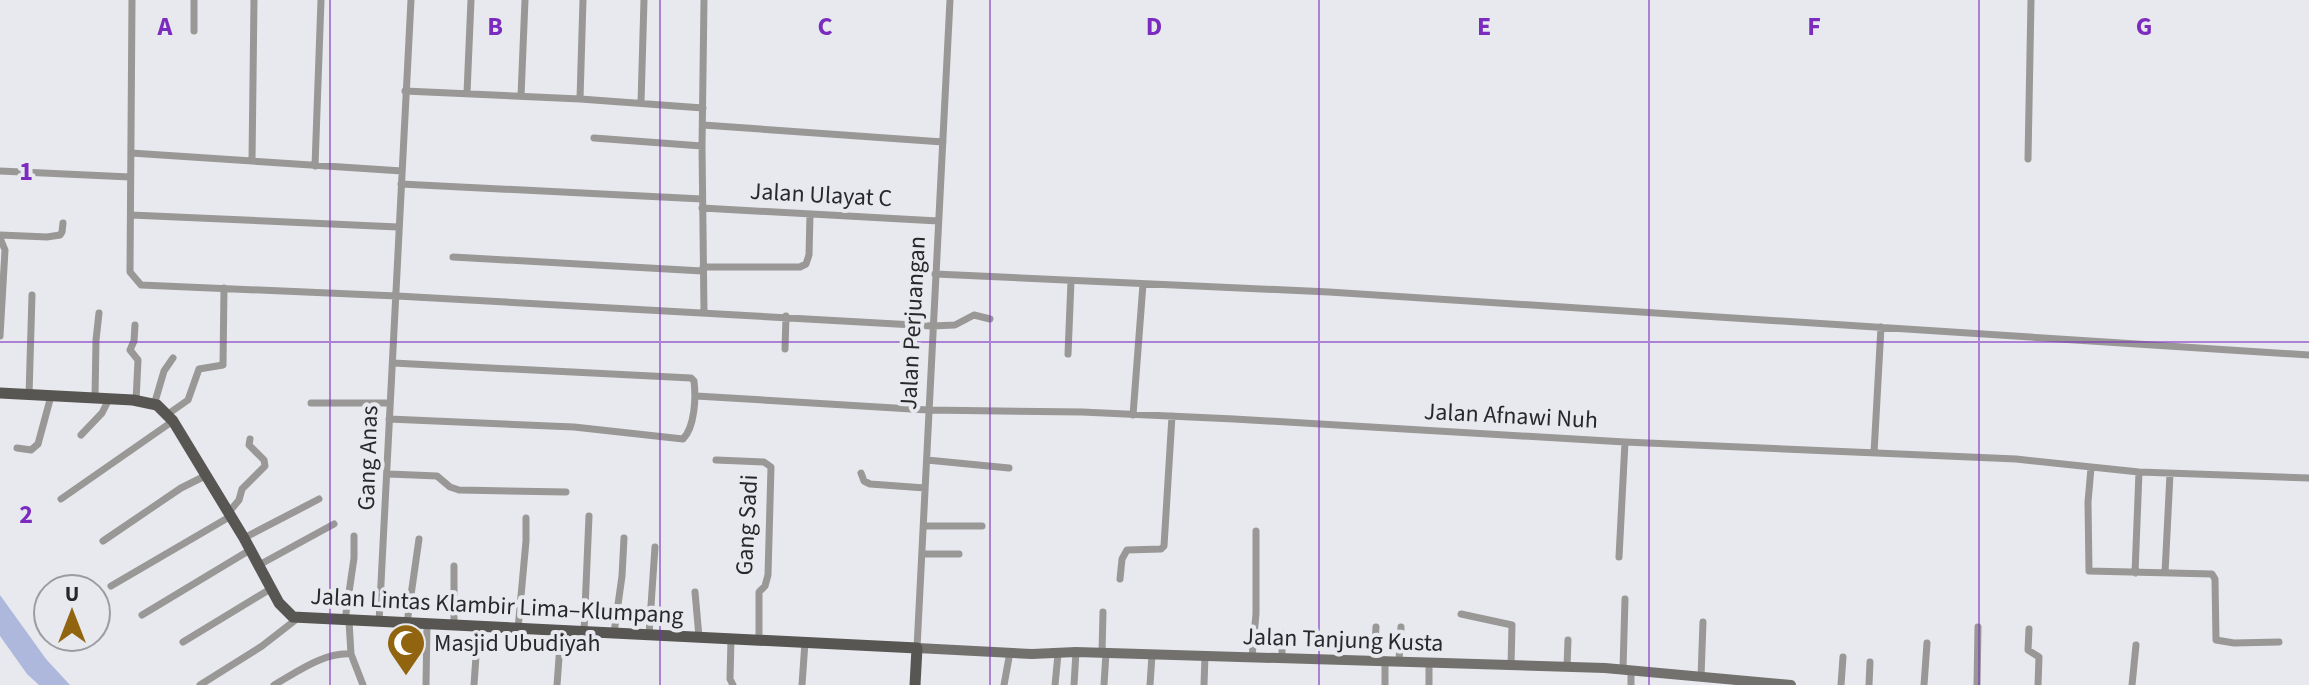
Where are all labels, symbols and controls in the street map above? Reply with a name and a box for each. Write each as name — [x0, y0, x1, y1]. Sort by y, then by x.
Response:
text: A — [157, 8, 174, 45]
text: B — [487, 8, 503, 45]
text: C — [817, 8, 833, 45]
text: D — [1146, 8, 1162, 45]
text: E — [1477, 8, 1491, 45]
text: F — [1807, 8, 1821, 45]
text: G — [2136, 8, 2152, 45]
text: 1 — [19, 153, 33, 190]
street label: Jalan Ulayat C — [749, 174, 893, 216]
street label: Jalan Perjuangan — [891, 235, 935, 411]
street label: Jalan Afnawi Nuh — [1423, 394, 1599, 438]
street label: Gang Anas — [349, 405, 387, 511]
street label: Gang Sadi — [727, 474, 767, 576]
text: 2 — [19, 496, 33, 533]
north arrow — [32, 573, 112, 653]
text: U — [65, 578, 79, 610]
street label: Jalan Lintas Klambir Lima–Klumpang — [310, 579, 684, 633]
street label: Jalan Tanjung Kusta — [1242, 619, 1444, 661]
mosque icon: Masjid Ubudiyah — [385, 622, 427, 677]
place label: Masjid Ubudiyah — [434, 626, 600, 661]

